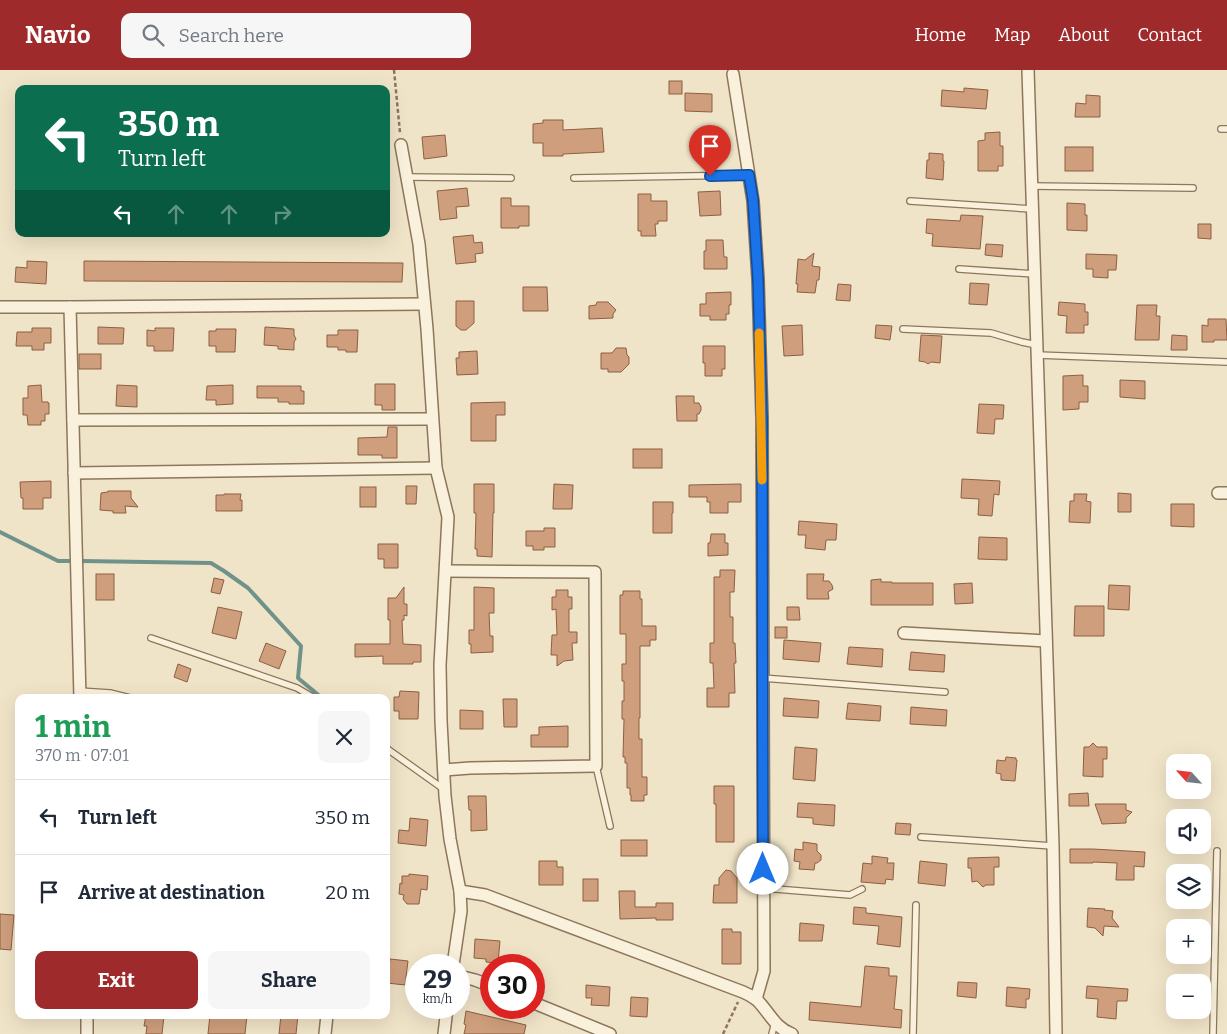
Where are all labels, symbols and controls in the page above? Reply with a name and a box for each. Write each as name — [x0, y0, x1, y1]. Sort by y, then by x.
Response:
search box — [121, 13, 471, 58]
text: Navio — [25, 21, 91, 49]
icon: search — [139, 21, 167, 49]
text: Search here — [179, 24, 284, 47]
text: Home — [915, 24, 966, 46]
text: Map — [994, 24, 1030, 46]
text: About — [1058, 24, 1109, 46]
text: Contact — [1137, 24, 1202, 46]
text: 350 m — [118, 103, 219, 145]
icon: left — [35, 105, 100, 170]
pin — [689, 125, 731, 176]
icon: arrive — [696, 132, 724, 160]
text: Turn left — [118, 145, 206, 172]
icon: left — [109, 200, 137, 228]
icon: ahead — [162, 200, 190, 228]
icon: ahead — [215, 200, 243, 228]
icon: right — [268, 200, 296, 228]
text: 1 min — [35, 709, 111, 745]
button: close — [318, 711, 370, 763]
text: 370 m · 07:01 — [35, 746, 129, 765]
north arrow — [1166, 754, 1211, 799]
map controls — [1166, 754, 1211, 1019]
icon: left — [35, 803, 63, 831]
text: Turn left — [78, 806, 157, 829]
text: 350 m — [315, 806, 370, 829]
button: sound — [1166, 809, 1211, 854]
position arrow — [736, 842, 788, 894]
button: layers — [1166, 864, 1211, 909]
icon: arrive — [35, 878, 63, 906]
text: Arrive at destination — [78, 881, 265, 904]
text: 20 m — [326, 881, 370, 904]
button: + — [1166, 919, 1211, 964]
button: Exit — [35, 951, 198, 1009]
button: Share — [208, 951, 370, 1009]
speed limit sign: 30 — [480, 954, 545, 1019]
text: 29 — [423, 965, 452, 995]
button: − — [1166, 974, 1211, 1019]
text: km/h — [423, 992, 452, 1006]

